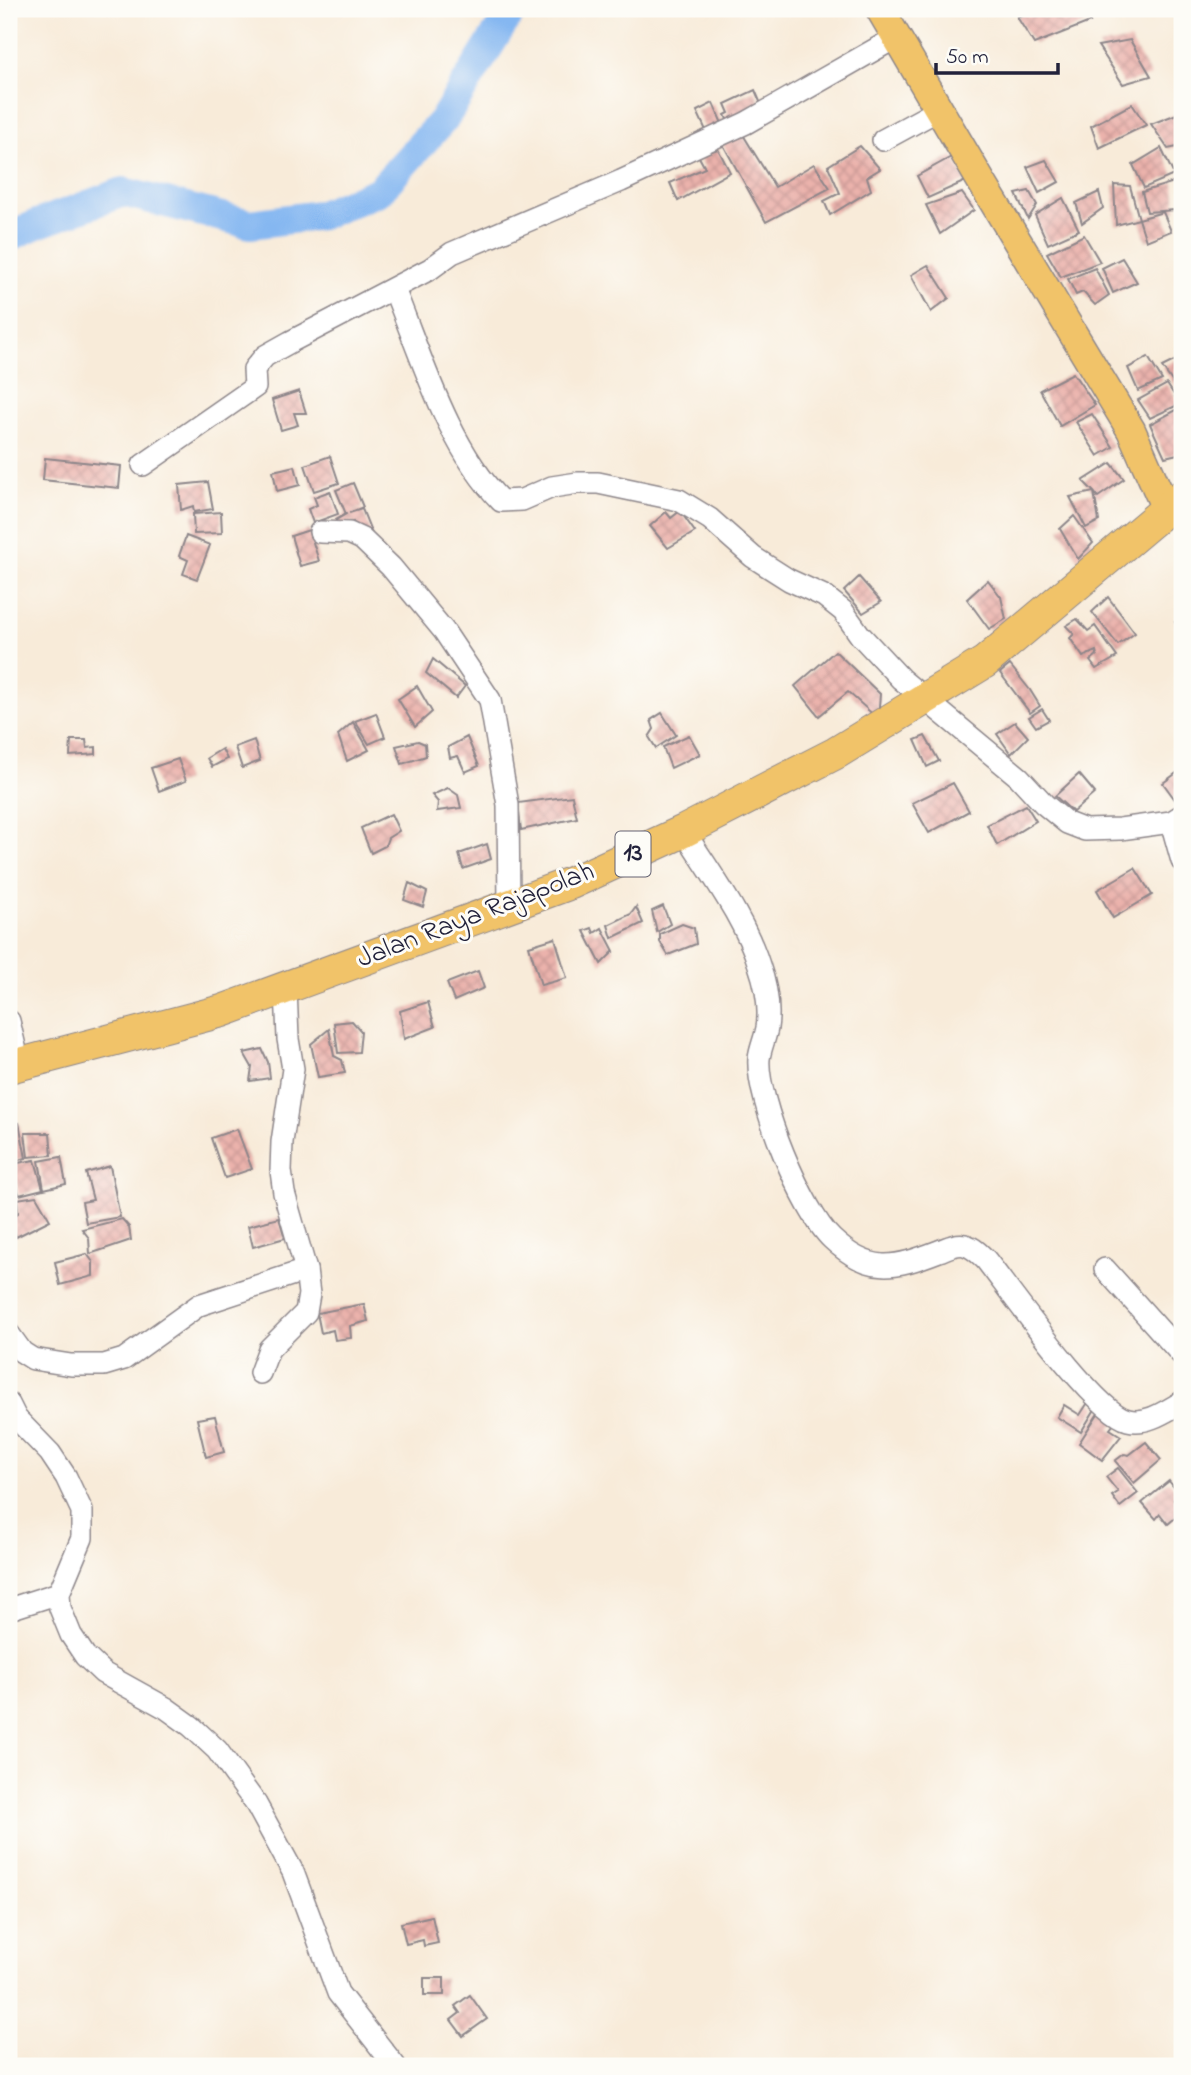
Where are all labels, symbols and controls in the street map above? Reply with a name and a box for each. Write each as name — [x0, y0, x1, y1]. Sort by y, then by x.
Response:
scale bar — [936, 32, 1058, 76]
text: 50 m — [946, 43, 989, 73]
road number: 13 — [616, 832, 650, 876]
street label: Jalan Raya Rajapolah — [351, 852, 601, 980]

